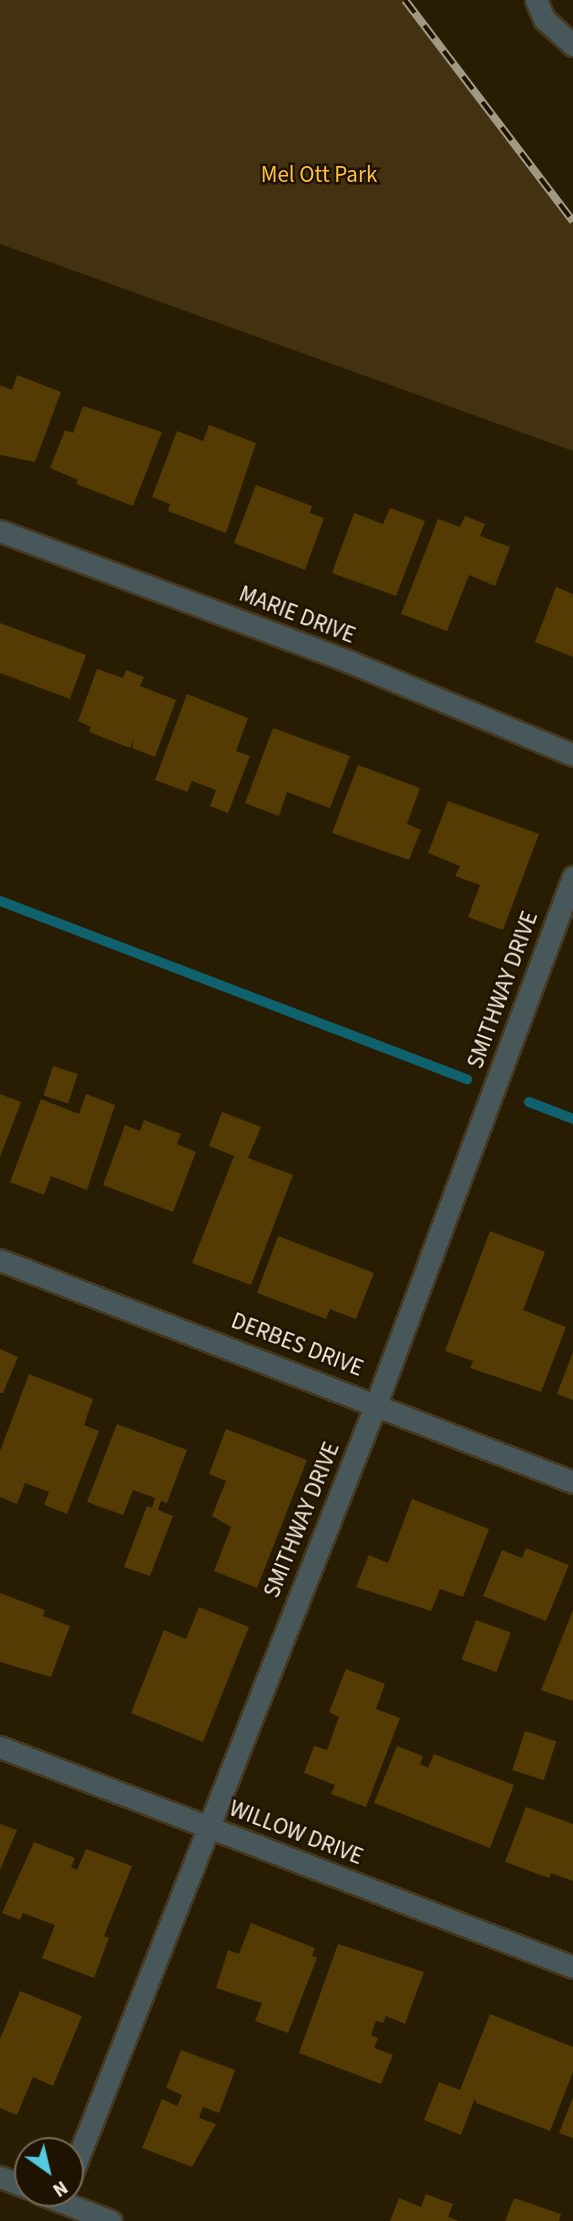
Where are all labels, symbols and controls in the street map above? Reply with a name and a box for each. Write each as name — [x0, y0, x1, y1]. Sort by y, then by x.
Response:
park label: Mel Ott Park — [261, 161, 377, 189]
street label: MARIE DRIVE — [235, 580, 359, 650]
street label: SMITHWAY DRIVE — [462, 908, 544, 1072]
street label: DERBES DRIVE — [227, 1307, 367, 1383]
street label: SMITHWAY DRIVE — [258, 1438, 346, 1602]
street label: WILLOW DRIVE — [225, 1795, 367, 1871]
north arrow — [14, 2137, 84, 2207]
text: N — [47, 2173, 73, 2203]

